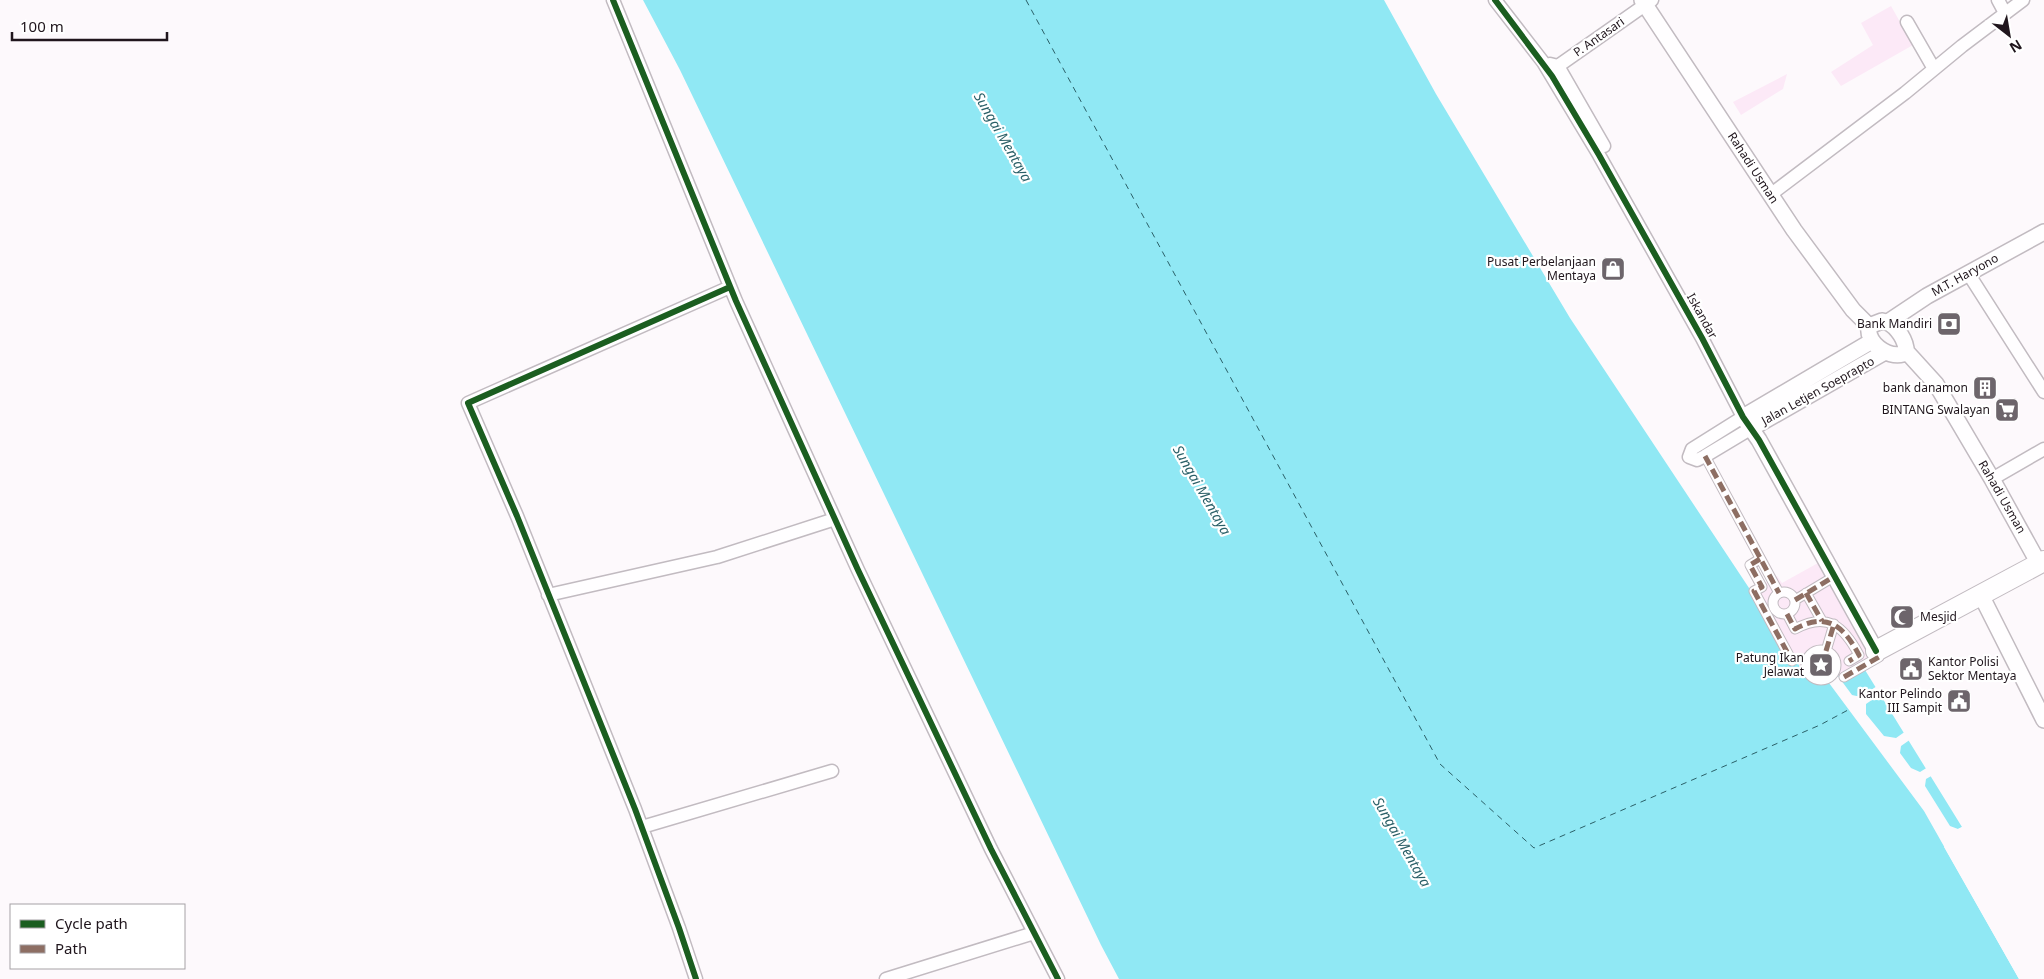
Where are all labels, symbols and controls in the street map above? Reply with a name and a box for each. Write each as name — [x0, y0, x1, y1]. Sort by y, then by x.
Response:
scale bar — [12, 10, 168, 42]
north arrow — [1984, 10, 2034, 60]
street label: P. Antasari — [1570, 13, 1628, 60]
text: 100 m — [20, 16, 64, 36]
text: N — [2006, 35, 2026, 58]
water label: Sungai Mentaya — [970, 88, 1037, 185]
street label: Rahadi Usman — [1724, 129, 1783, 207]
street label: M.T. Haryono — [1928, 249, 2001, 300]
place label: Pusat Perbelanjaan Mentaya — [1487, 253, 1596, 284]
shop icon: Pusat Perbelanjaan Mentaya — [1600, 256, 1626, 282]
street label: Iskandar — [1683, 290, 1722, 342]
bank icon: Bank Mandiri — [1936, 311, 1962, 337]
place label: Bank Mandiri — [1857, 315, 1932, 332]
street label: Jalan Letjen Soeprapto — [1757, 352, 1877, 429]
building icon: bank danamon — [1972, 375, 1998, 401]
place label: bank danamon — [1883, 379, 1968, 396]
supermarket icon: BINTANG Swalayan — [1994, 397, 2020, 423]
place label: BINTANG Swalayan — [1882, 401, 1990, 418]
water label: Sungai Mentaya — [1169, 441, 1236, 538]
street label: Rahadi Usman — [1975, 457, 2030, 536]
mosque icon: Mesjid — [1889, 604, 1915, 630]
place label: Mesjid — [1920, 608, 1957, 625]
place label: Patung Ikan Jelawat — [1736, 649, 1805, 680]
place icon: Patung Ikan Jelawat — [1808, 652, 1834, 678]
place label: Kantor Polisi Sektor Mentaya — [1928, 653, 2016, 684]
public building icon: Kantor Polisi Sektor Mentaya — [1898, 656, 1924, 682]
place label: Kantor Pelindo III Sampit — [1858, 685, 1943, 716]
public building icon: Kantor Pelindo III Sampit — [1946, 688, 1972, 714]
water label: Sungai Mentaya — [1369, 793, 1436, 890]
legend — [10, 904, 185, 969]
text: Cycle path — [55, 913, 128, 933]
text: Path — [55, 938, 87, 958]

